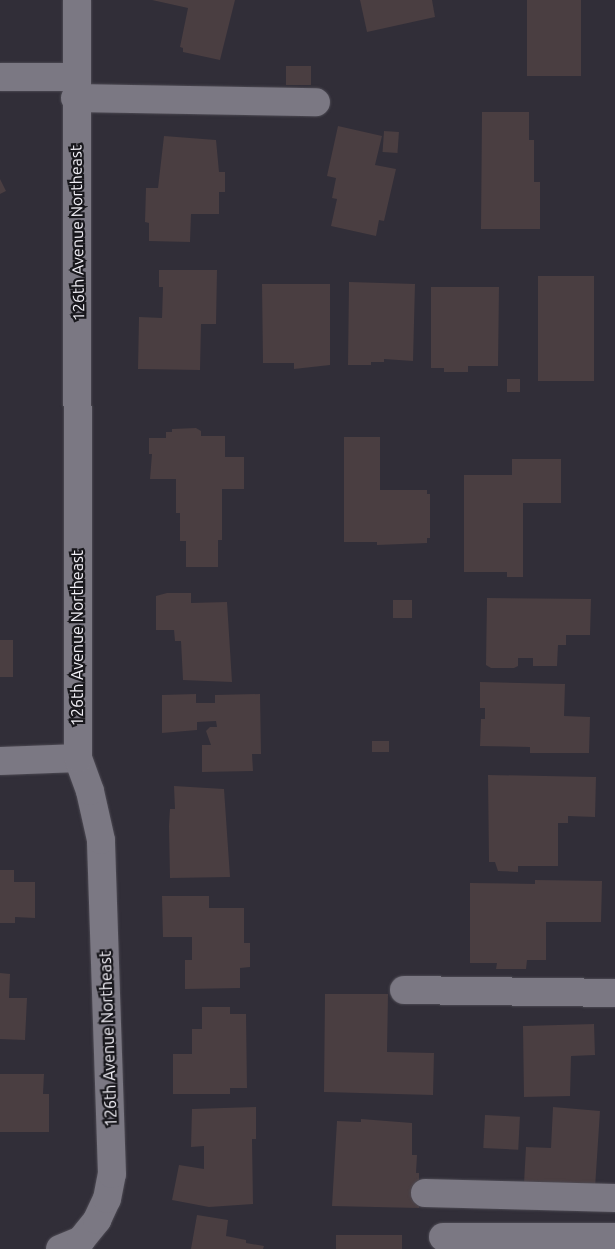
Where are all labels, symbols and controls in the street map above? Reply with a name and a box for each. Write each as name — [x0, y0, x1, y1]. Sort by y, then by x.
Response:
street label: 126th Avenue Northeast — [66, 145, 88, 321]
street label: 126th Avenue Northeast — [67, 550, 87, 726]
street label: 126th Avenue Northeast — [95, 951, 121, 1127]

